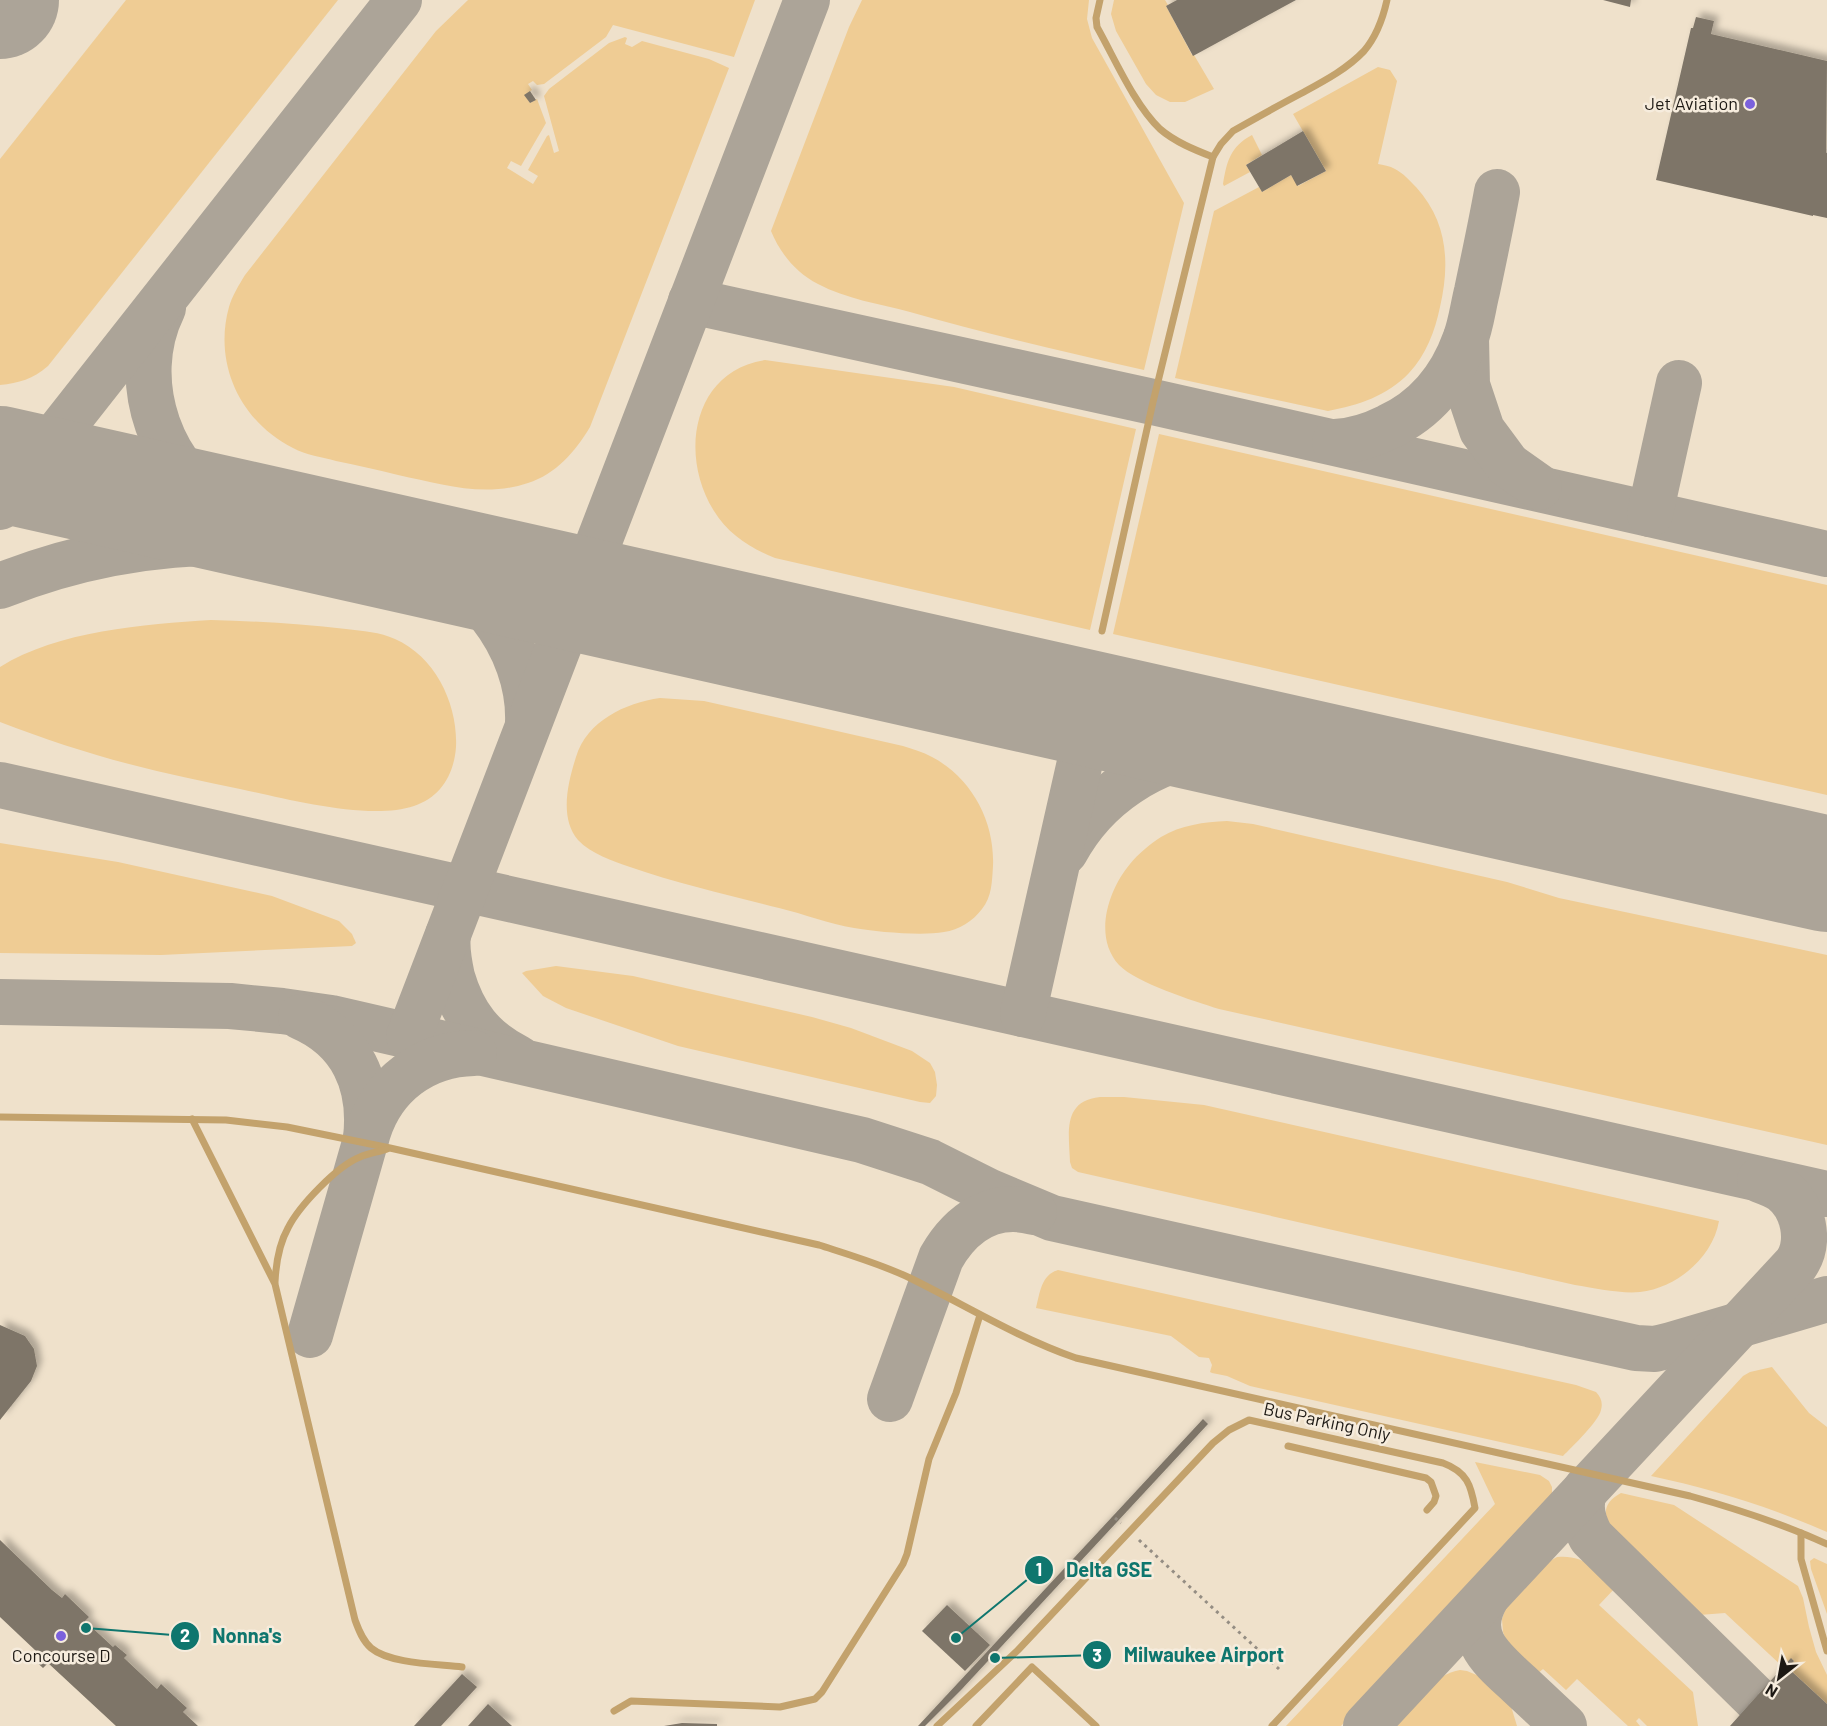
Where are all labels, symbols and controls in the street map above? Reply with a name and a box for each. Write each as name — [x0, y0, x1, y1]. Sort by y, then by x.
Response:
place label: Jet Aviation — [1645, 92, 1738, 114]
marker: Jet Aviation — [1743, 97, 1757, 111]
street label: Bus Parking Only — [1262, 1397, 1393, 1445]
callout: Delta GSE — [1024, 1551, 1164, 1589]
text: Delta GSE — [1066, 1557, 1152, 1581]
text: 1 — [1036, 1558, 1042, 1580]
callout: Nonna's — [170, 1617, 294, 1655]
text: Nonna's — [212, 1623, 282, 1647]
text: 2 — [180, 1624, 190, 1646]
marker: Concourse D — [54, 1629, 68, 1643]
callout: Milwaukee Airport — [1082, 1636, 1297, 1674]
text: Milwaukee Airport — [1124, 1642, 1284, 1666]
place label: Concourse D — [12, 1644, 110, 1666]
text: 3 — [1092, 1644, 1102, 1666]
north arrow — [1749, 1648, 1809, 1708]
text: N — [1762, 1680, 1780, 1702]

